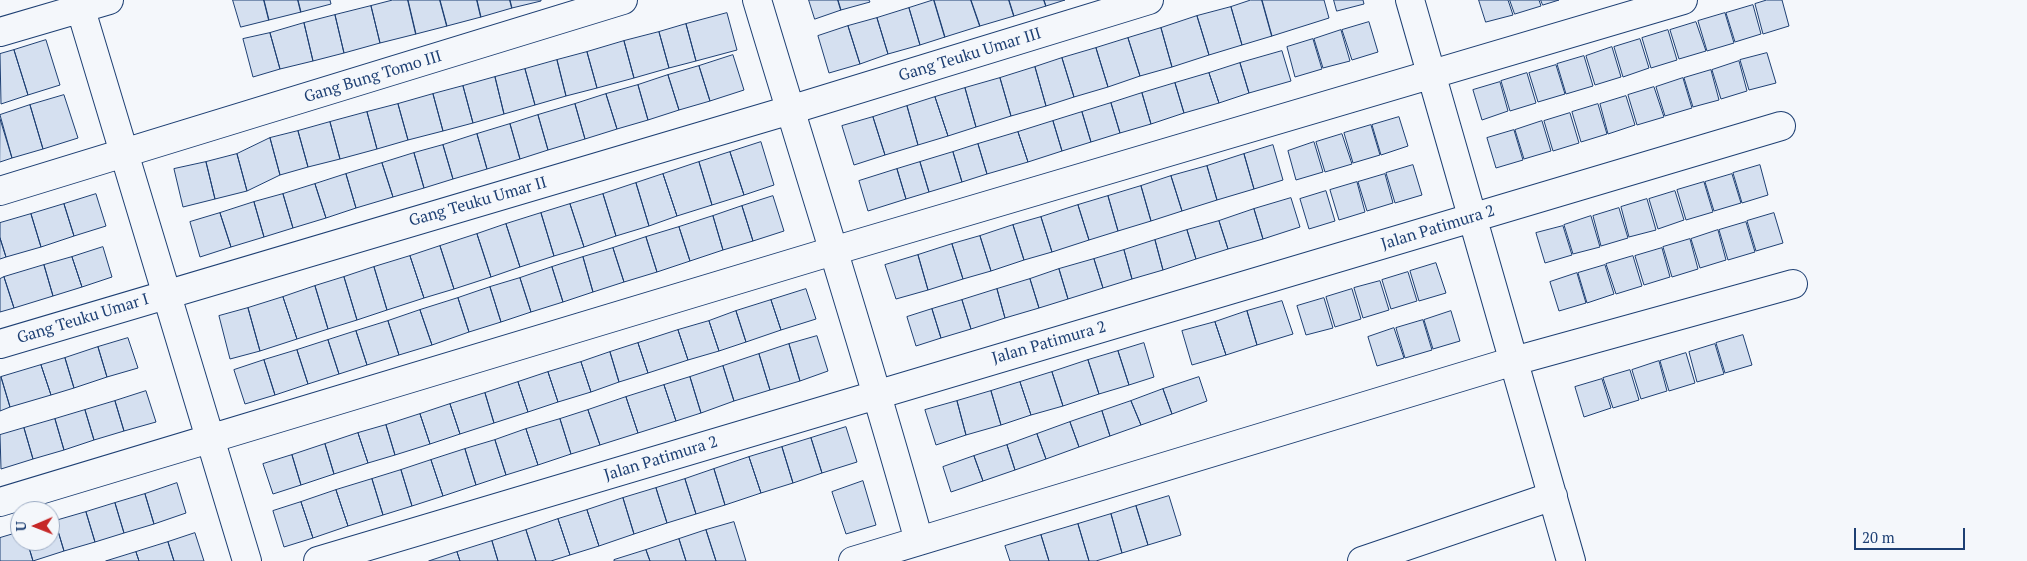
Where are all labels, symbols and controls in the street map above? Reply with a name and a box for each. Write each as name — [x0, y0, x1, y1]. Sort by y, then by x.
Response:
street label: Gang Teuku Umar III — [896, 24, 1044, 86]
street label: Gang Bung Tomo III — [302, 47, 444, 107]
street label: Gang Teuku Umar II — [407, 173, 549, 231]
street label: Jalan Patimura 2 — [1379, 202, 1497, 254]
street label: Gang Teuku Umar I — [15, 290, 151, 348]
street label: Jalan Patimura 2 — [990, 318, 1108, 368]
street label: Jalan Patimura 2 — [602, 433, 720, 485]
north arrow — [10, 501, 60, 551]
scale bar — [1857, 518, 1968, 550]
text: U — [11, 521, 30, 531]
text: 20 m — [1862, 527, 1895, 547]

